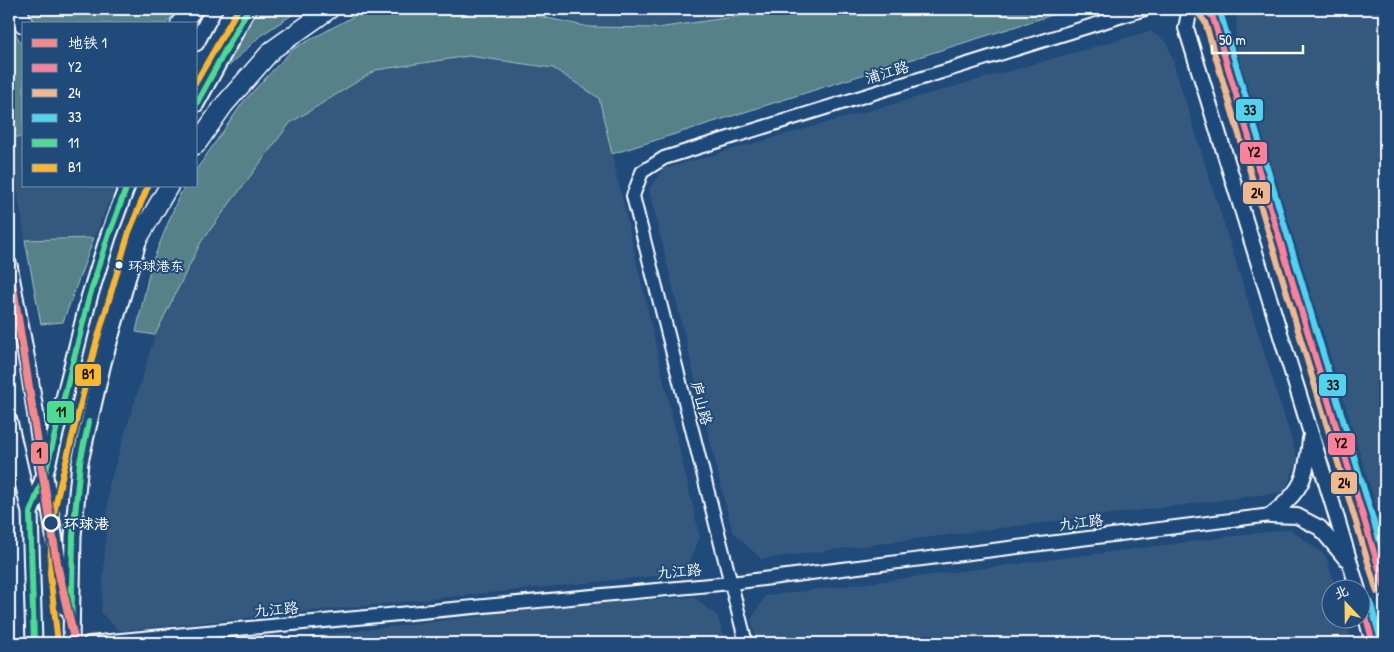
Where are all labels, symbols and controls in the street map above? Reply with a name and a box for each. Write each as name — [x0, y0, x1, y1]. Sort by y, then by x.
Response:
legend — [22, 22, 198, 188]
scale bar — [1212, 22, 1303, 54]
text: 50 m — [1219, 29, 1246, 50]
text: 地铁 1 — [68, 32, 107, 53]
street label: 浦江路 — [862, 55, 912, 89]
text: Y2 — [68, 56, 82, 77]
text: 24 — [68, 82, 81, 103]
line badge: 33 — [1235, 98, 1264, 122]
text: 33 — [1244, 100, 1257, 119]
text: 33 — [68, 106, 82, 127]
text: 11 — [68, 132, 79, 153]
line badge: Y2 — [1239, 141, 1268, 165]
text: Y2 — [1248, 142, 1261, 161]
text: B1 — [68, 156, 81, 177]
line badge: 24 — [1242, 181, 1271, 205]
text: 24 — [1251, 183, 1264, 202]
place label: 环球港东 — [128, 256, 184, 275]
marker: 环球港东 — [114, 260, 124, 270]
line badge: B1 — [74, 363, 102, 387]
text: B1 — [82, 364, 94, 383]
line badge: 33 — [1318, 373, 1347, 397]
text: 33 — [1327, 375, 1340, 394]
street label: 庐山路 — [686, 379, 718, 427]
line badge: 11 — [46, 400, 75, 424]
text: 11 — [56, 402, 66, 421]
line badge: Y2 — [1327, 432, 1356, 456]
text: Y2 — [1335, 433, 1348, 452]
line badge: 1 — [30, 441, 49, 465]
text: 1 — [36, 443, 42, 462]
line badge: 24 — [1330, 471, 1358, 495]
text: 24 — [1338, 473, 1351, 492]
street label: 九江路 — [1057, 509, 1105, 535]
place label: 环球港 — [64, 513, 109, 534]
marker: 环球港 — [42, 514, 60, 532]
street label: 九江路 — [656, 559, 702, 583]
north arrow — [1322, 580, 1372, 630]
text: 北 — [1331, 580, 1351, 603]
street label: 九江路 — [253, 597, 299, 621]

